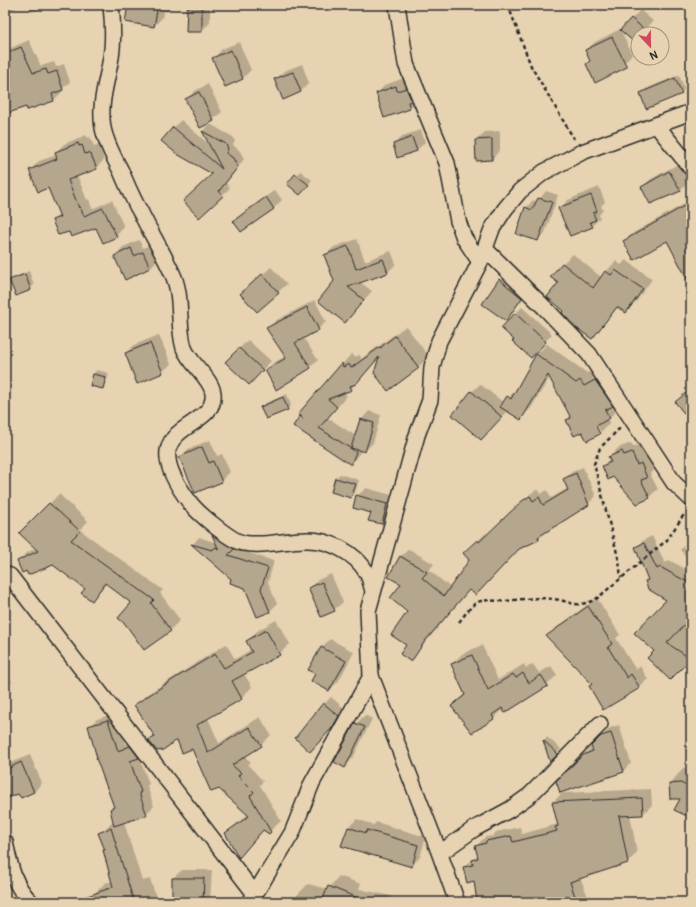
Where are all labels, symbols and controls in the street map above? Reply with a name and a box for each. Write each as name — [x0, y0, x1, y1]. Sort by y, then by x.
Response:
north arrow — [630, 26, 670, 66]
text: N — [647, 47, 659, 62]

